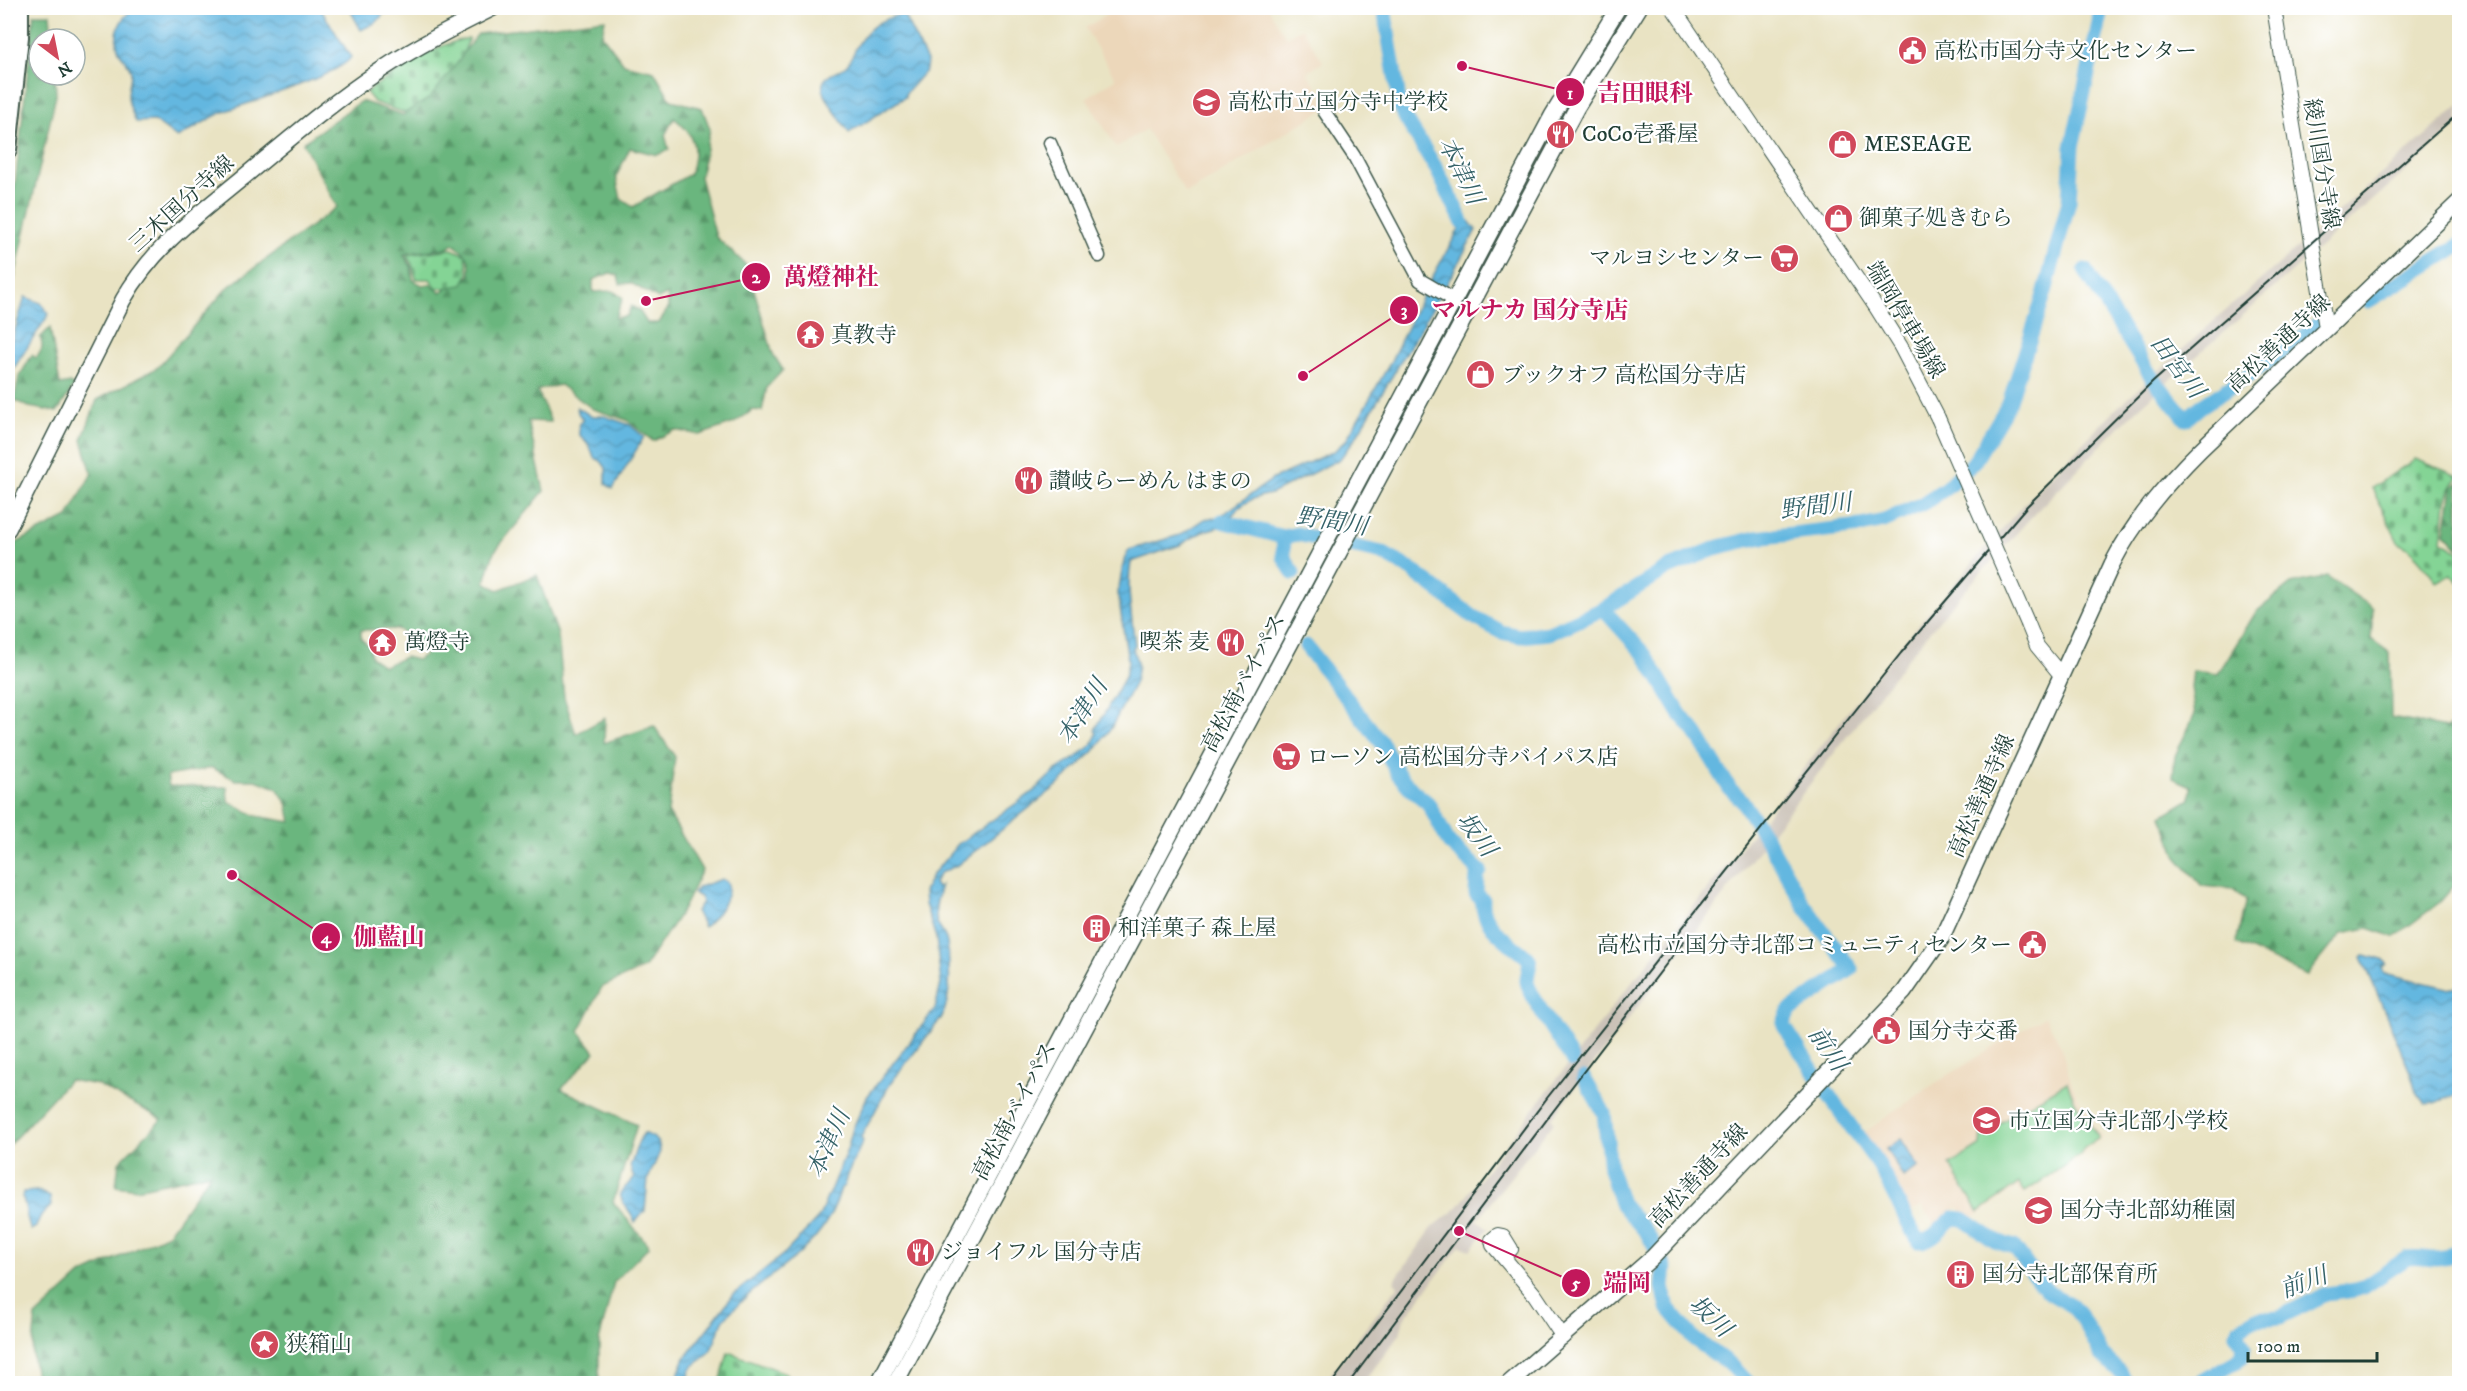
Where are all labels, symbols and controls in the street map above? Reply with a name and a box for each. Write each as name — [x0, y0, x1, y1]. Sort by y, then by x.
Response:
north arrow — [27, 27, 87, 87]
public building icon: 高松市国分寺文化センター — [1897, 35, 1929, 67]
place label: 高松市国分寺文化センター — [1934, 38, 2197, 65]
text: N — [54, 57, 75, 81]
callout: 吉田眼科 — [1555, 71, 1705, 113]
text: 吉田眼科 — [1597, 79, 1693, 109]
text: 1 — [1567, 83, 1574, 105]
school or university icon: 高松市立国分寺中学校 — [1191, 86, 1223, 118]
place label: 高松市立国分寺中学校 — [1228, 89, 1448, 116]
street label: 綾川国分寺線 — [2297, 97, 2345, 231]
restaurant icon: CoCo壱番屋 — [1545, 118, 1577, 150]
place label: CoCo壱番屋 — [1582, 121, 1699, 148]
shop icon: MESEAGE — [1827, 128, 1859, 160]
place label: MESEAGE — [1864, 131, 1972, 158]
water label: 本津川 — [1431, 132, 1491, 213]
street label: 三木国分寺線 — [124, 150, 240, 258]
shop icon: 御菓子処きむら — [1822, 202, 1854, 234]
place label: 御菓子処きむら — [1859, 205, 2013, 232]
supermarket icon: マルヨシセンター — [1769, 242, 1801, 274]
place label: マルヨシセンター — [1589, 245, 1764, 272]
callout: 萬燈神社 — [741, 256, 891, 298]
street label: 端岡停車場線 — [1859, 256, 1951, 384]
text: 萬燈神社 — [783, 263, 879, 293]
text: 2 — [752, 267, 762, 289]
callout: マルナカ 国分寺店 — [1389, 289, 1640, 331]
street label: 高松善通寺線 — [2222, 289, 2336, 399]
text: マルナカ 国分寺店 — [1432, 296, 1628, 326]
text: 3 — [1401, 300, 1408, 322]
temple icon: 真教寺 — [794, 319, 826, 351]
place label: 真教寺 — [831, 322, 897, 349]
water label: 田宮川 — [2143, 329, 2212, 407]
shop icon: ブックオフ 高松国分寺店 — [1465, 359, 1497, 391]
place label: ブックオフ 高松国分寺店 — [1502, 362, 1747, 389]
restaurant icon: 讃岐らーめん はまの — [1012, 465, 1044, 497]
place label: 讃岐らーめん はまの — [1049, 468, 1252, 495]
water label: 野間川 — [1778, 487, 1857, 526]
water label: 野間川 — [1294, 502, 1373, 543]
street label: 高松南バイパス — [1196, 609, 1292, 757]
temple icon: 萬燈寺 — [367, 626, 399, 658]
restaurant icon: 喫茶 麦 — [1215, 626, 1247, 658]
place label: 萬燈寺 — [404, 629, 470, 656]
place label: 喫茶 麦 — [1139, 629, 1210, 656]
water label: 本津川 — [1051, 671, 1116, 750]
street label: 高松善通寺線 — [1943, 730, 2021, 862]
supermarket icon: ローソン 高松国分寺バイパス店 — [1270, 741, 1302, 773]
place label: ローソン 高松国分寺バイパス店 — [1307, 744, 1618, 771]
water label: 坂川 — [1450, 807, 1504, 866]
building icon: 和洋菓子 森上屋 — [1081, 912, 1113, 944]
place label: 和洋菓子 森上屋 — [1118, 915, 1277, 942]
callout: 伽藍山 — [311, 916, 437, 958]
text: 伽藍山 — [353, 923, 425, 953]
text: 4 — [320, 927, 332, 949]
public building icon: 高松市立国分寺北部コミュニティセンター — [2017, 929, 2049, 961]
place label: 高松市立国分寺北部コミュニティセンター — [1597, 932, 2012, 959]
public building icon: 国分寺交番 — [1871, 1015, 1903, 1047]
place label: 国分寺交番 — [1908, 1018, 2018, 1045]
water label: 前川 — [1801, 1021, 1855, 1080]
street label: 高松南バイパス — [967, 1037, 1063, 1185]
water label: 本津川 — [801, 1102, 859, 1183]
school or university icon: 市立国分寺北部小学校 — [1971, 1105, 2003, 1137]
place label: 市立国分寺北部小学校 — [2008, 1108, 2228, 1135]
street label: 高松善通寺線 — [1644, 1119, 1754, 1233]
school or university icon: 国分寺北部幼稚園 — [2023, 1194, 2055, 1226]
place label: 国分寺北部幼稚園 — [2060, 1197, 2236, 1224]
restaurant icon: ジョイフル 国分寺店 — [904, 1236, 936, 1268]
place label: ジョイフル 国分寺店 — [941, 1239, 1142, 1266]
building icon: 国分寺北部保育所 — [1945, 1258, 1977, 1290]
water label: 前川 — [2276, 1260, 2335, 1305]
place label: 国分寺北部保育所 — [1982, 1261, 2158, 1288]
callout: 端岡 — [1561, 1262, 1663, 1304]
text: 端岡 — [1603, 1269, 1651, 1299]
text: 5 — [1571, 1273, 1581, 1295]
water label: 坂川 — [1682, 1290, 1740, 1346]
scale bar — [2248, 1325, 2377, 1363]
place icon: 狭箱山 — [249, 1328, 281, 1360]
place label: 狭箱山 — [286, 1331, 352, 1358]
text: 100 m — [2257, 1336, 2300, 1358]

